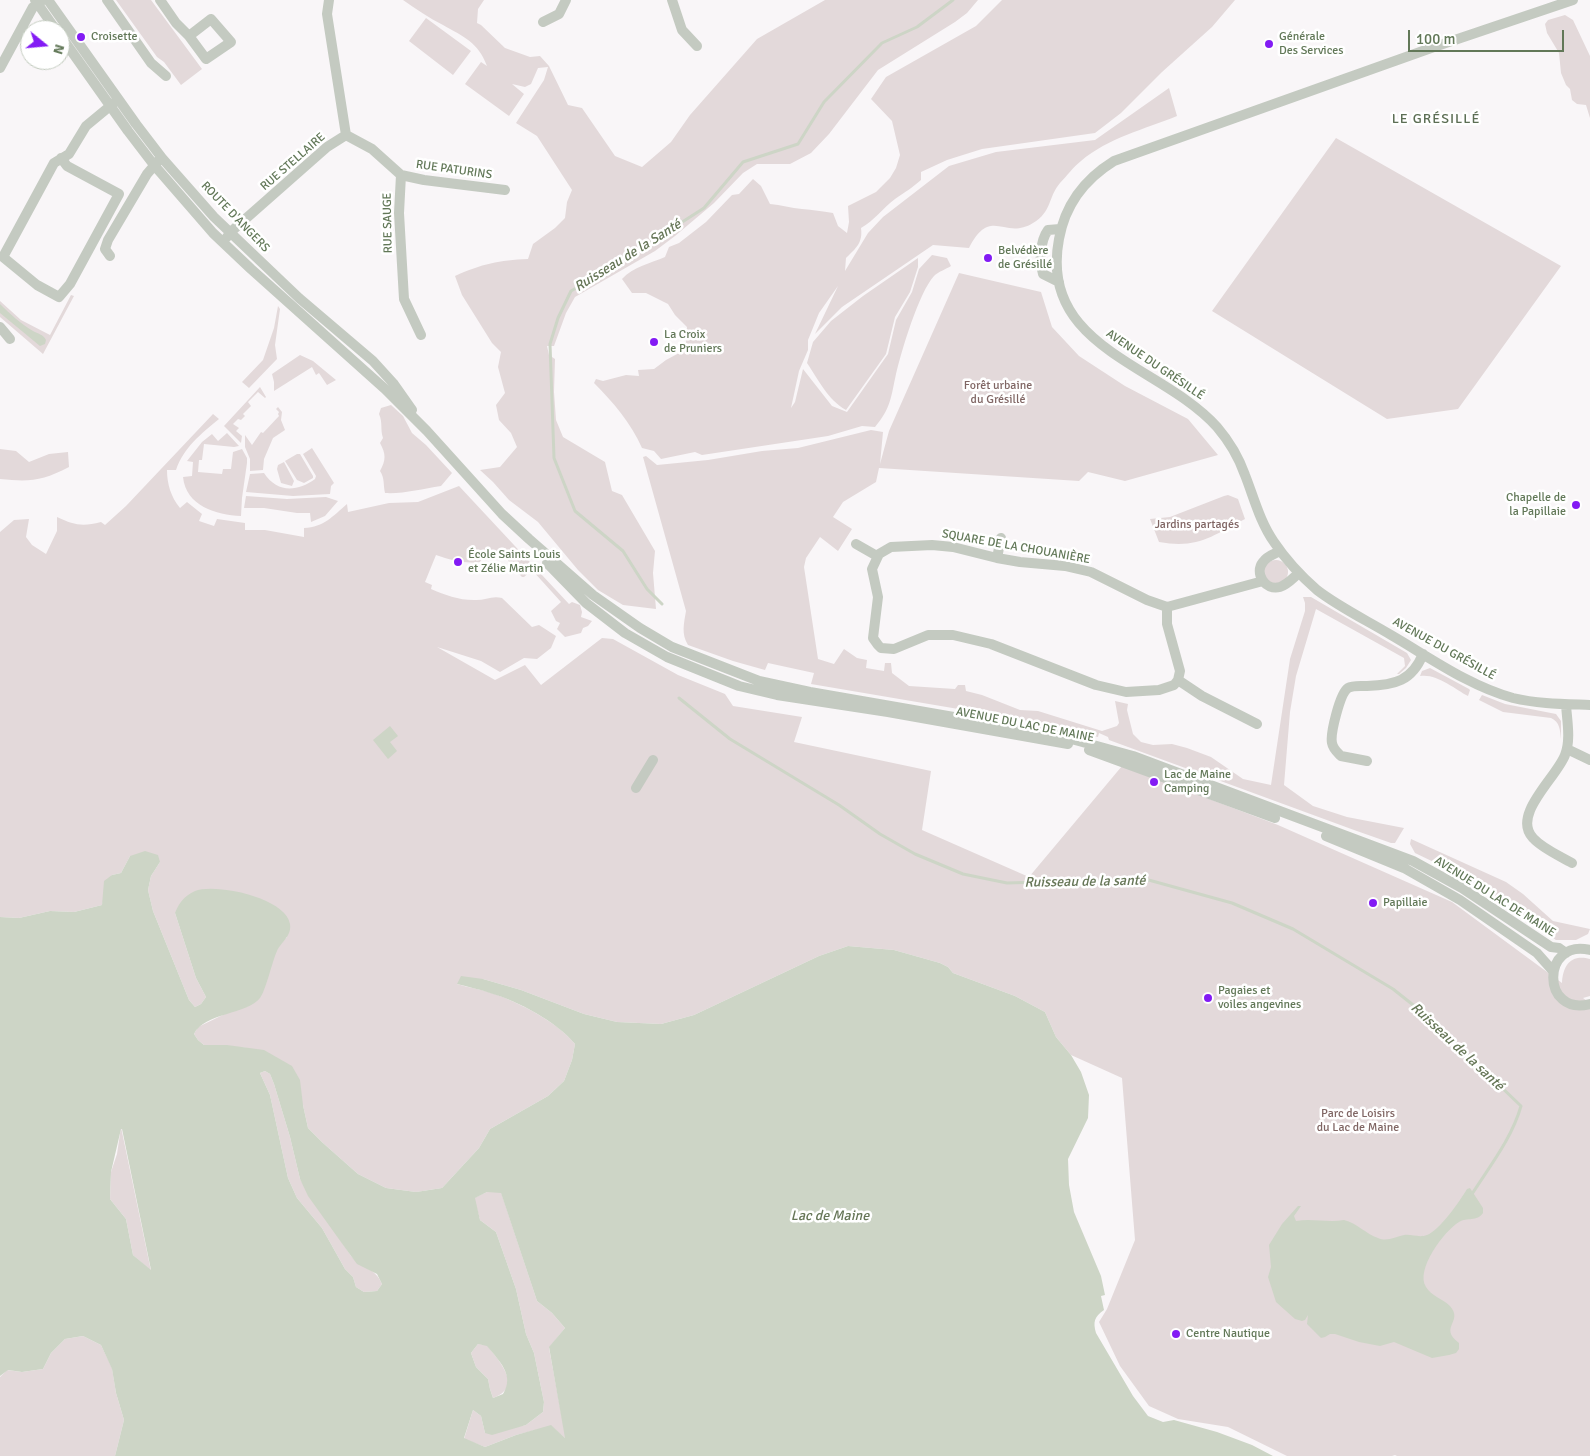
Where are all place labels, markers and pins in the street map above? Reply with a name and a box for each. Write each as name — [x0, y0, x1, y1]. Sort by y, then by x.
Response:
place label: Croisette — [91, 30, 137, 44]
place label: Générale Des Services — [1279, 30, 1344, 58]
marker: Croisette — [75, 31, 87, 43]
marker: Générale Des Services — [1263, 38, 1275, 50]
place label: Belvédère de Grésillé — [998, 244, 1052, 272]
marker: Belvédère de Grésillé — [982, 252, 994, 264]
place label: La Croix de Pruniers — [664, 328, 722, 356]
marker: La Croix de Pruniers — [648, 336, 660, 348]
place label: Chapelle de la Papillaie — [1506, 491, 1566, 519]
marker: Chapelle de la Papillaie — [1570, 499, 1582, 511]
place label: École Saints Louis et Zélie Martin — [468, 548, 560, 576]
marker: École Saints Louis et Zélie Martin — [452, 556, 464, 568]
place label: Lac de Maine Camping — [1164, 768, 1231, 796]
marker: Lac de Maine Camping — [1148, 776, 1160, 788]
place label: Papillaie — [1383, 896, 1428, 910]
marker: Papillaie — [1367, 897, 1379, 909]
place label: Pagaies et voiles angevines — [1218, 984, 1301, 1012]
marker: Pagaies et voiles angevines — [1202, 992, 1214, 1004]
place label: Centre Nautique — [1186, 1327, 1270, 1341]
marker: Centre Nautique — [1170, 1328, 1182, 1340]

